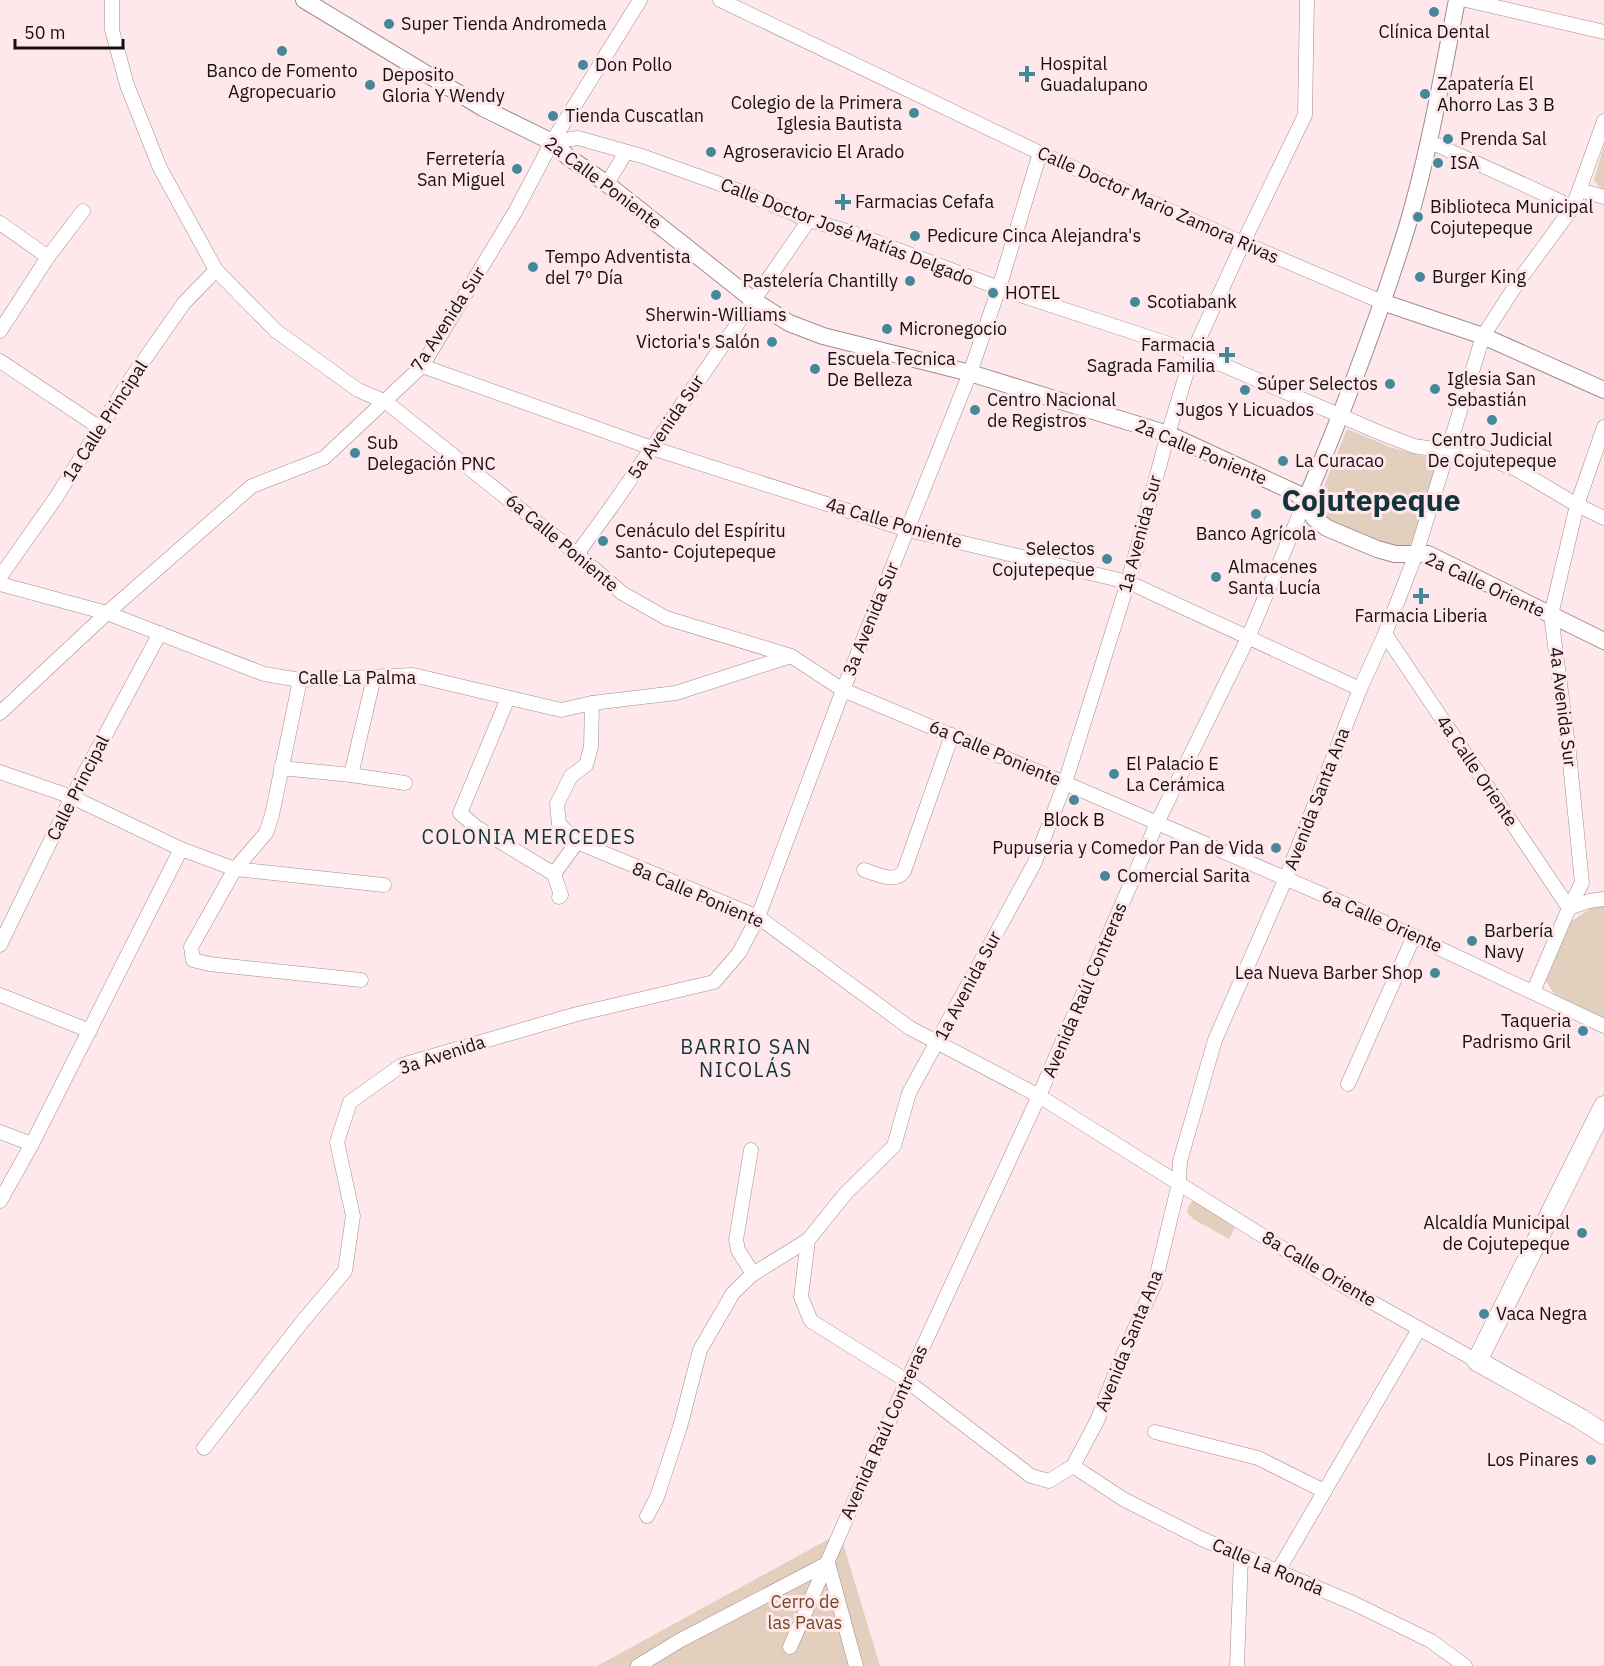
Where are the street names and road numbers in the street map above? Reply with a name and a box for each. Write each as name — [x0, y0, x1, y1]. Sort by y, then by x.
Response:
street label: 2a Calle Poniente — [540, 131, 667, 234]
street label: Calle Doctor Mario Zamora Rivas — [1034, 141, 1283, 268]
street label: Calle Doctor José Matías Delgado — [717, 173, 977, 291]
street label: 7a Avenida Sur — [405, 262, 490, 376]
street label: 1a Calle Principal — [57, 356, 152, 486]
street label: 5a Avenida Sur — [622, 370, 709, 483]
street label: 2a Calle Poniente — [1132, 413, 1271, 490]
street label: 1a Avenida Sur — [1113, 472, 1166, 595]
street label: 6a Calle Poniente — [501, 489, 624, 597]
street label: 4a Calle Poniente — [823, 492, 965, 553]
street label: 2a Calle Oriente — [1422, 547, 1549, 622]
street label: 3a Avenida Sur — [837, 558, 904, 679]
street label: 4a Avenida Sur — [1545, 646, 1582, 769]
street label: Calle La Palma — [298, 666, 416, 689]
street label: 4a Calle Oriente — [1432, 711, 1523, 831]
street label: 6a Calle Poniente — [926, 714, 1065, 791]
street label: Avenida Santa Ana — [1279, 724, 1354, 873]
street label: Calle Principal — [41, 731, 114, 844]
street label: 8a Calle Poniente — [629, 856, 768, 933]
street label: 6a Calle Oriente — [1318, 884, 1446, 957]
street label: Avenida Raúl Contreras — [1037, 899, 1132, 1081]
street label: 1a Avenida Sur — [929, 927, 1006, 1044]
street label: 3a Avenida — [396, 1030, 488, 1079]
street label: 8a Calle Oriente — [1258, 1225, 1381, 1312]
street label: Avenida Santa Ana — [1090, 1266, 1168, 1415]
street label: Avenida Raúl Contreras — [835, 1341, 932, 1522]
street label: Calle La Ronda — [1209, 1533, 1328, 1601]

